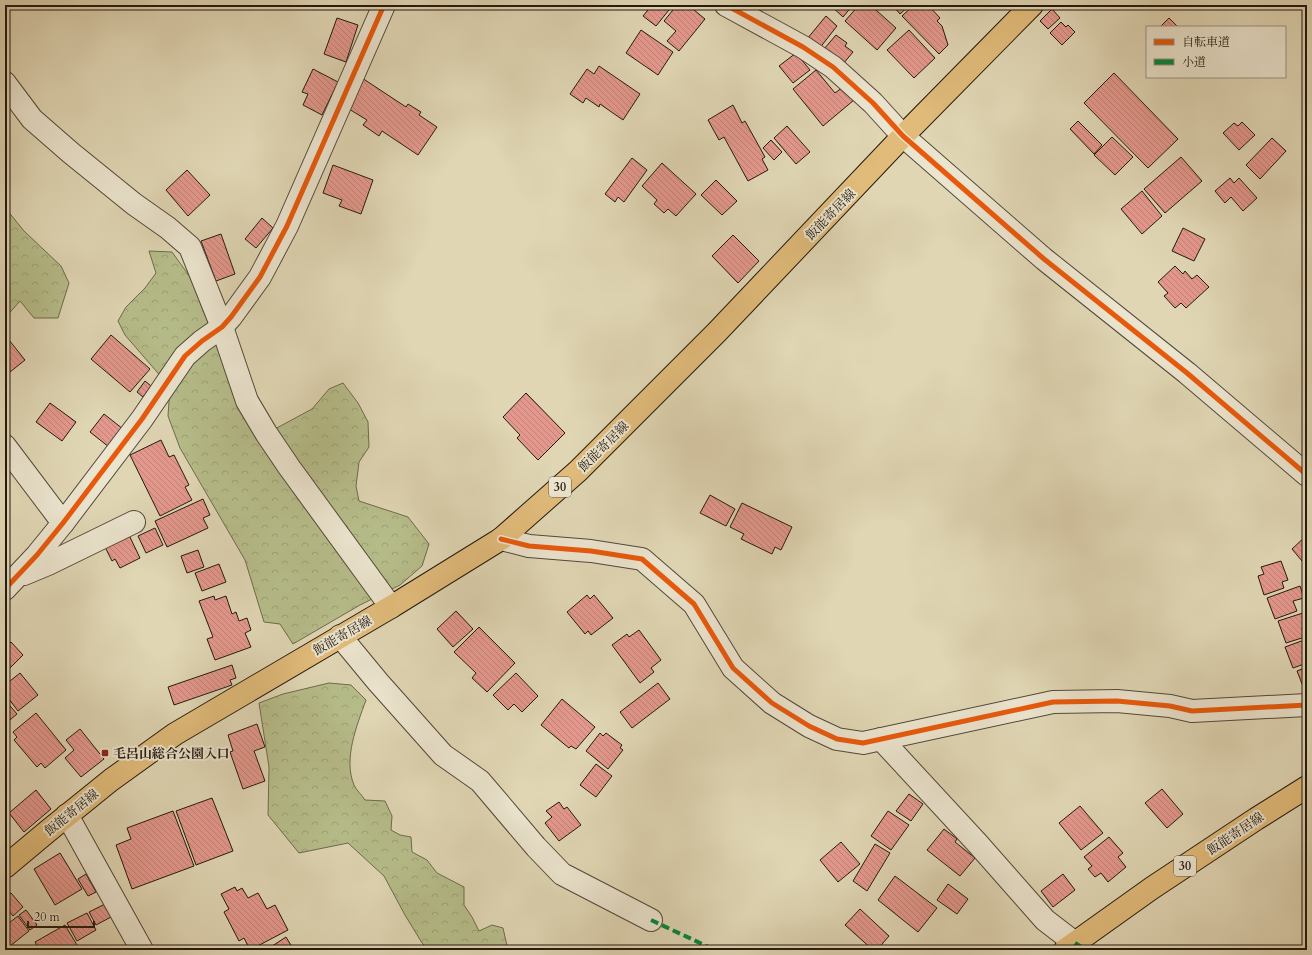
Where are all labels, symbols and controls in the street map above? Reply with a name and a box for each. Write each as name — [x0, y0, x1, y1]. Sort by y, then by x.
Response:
legend — [1146, 26, 1286, 78]
text: 自転車道 — [1182, 34, 1230, 50]
text: 小道 — [1182, 54, 1206, 70]
street label: 飯能寄居線 — [802, 185, 860, 244]
street label: 飯能寄居線 — [574, 417, 633, 476]
road number: 30 — [549, 477, 571, 497]
street label: 飯能寄居線 — [310, 612, 375, 660]
place label: 毛呂山総合公園入口 — [113, 745, 230, 763]
marker: 毛呂山総合公園入口 — [100, 748, 110, 758]
street label: 飯能寄居線 — [41, 785, 103, 840]
street label: 飯能寄居線 — [1204, 808, 1268, 859]
road number: 30 — [1174, 856, 1196, 876]
scale bar — [28, 903, 94, 929]
text: 20 m — [34, 909, 61, 925]

